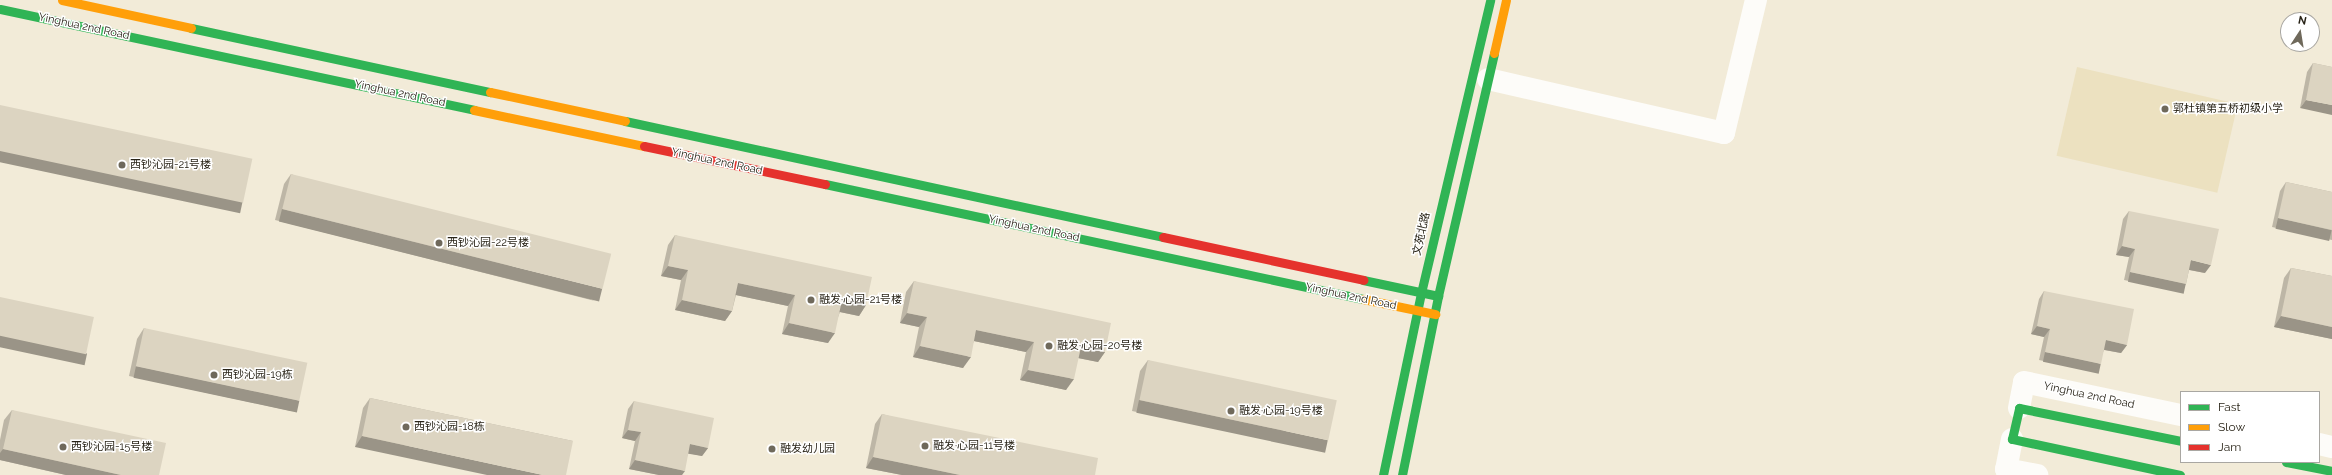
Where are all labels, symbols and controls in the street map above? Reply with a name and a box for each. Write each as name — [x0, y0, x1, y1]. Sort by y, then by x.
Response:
street label: Yinghua 2nd Road — [37, 11, 131, 43]
north arrow — [2280, 12, 2320, 52]
text: N — [2297, 14, 2308, 28]
street label: Yinghua 2nd Road — [353, 78, 447, 110]
place label: 郭杜镇第五桥初级小学 — [2173, 102, 2283, 116]
marker: 郭杜镇第五桥初级小学 — [2160, 104, 2170, 114]
street label: Yinghua 2nd Road — [670, 146, 764, 178]
place label: 西钞沁园-21号楼 — [130, 158, 211, 172]
marker: 西钞沁园-21号楼 — [117, 160, 127, 170]
street label: 文苑北路 — [1411, 211, 1433, 257]
street label: Yinghua 2nd Road — [987, 213, 1081, 245]
place label: 西钞沁园-22号楼 — [447, 236, 529, 250]
marker: 西钞沁园-22号楼 — [434, 238, 444, 248]
street label: Yinghua 2nd Road — [1304, 281, 1398, 313]
place label: 融发·心园-21号楼 — [819, 293, 902, 307]
marker: 融发·心园-21号楼 — [806, 295, 816, 305]
place label: 融发·心园-20号楼 — [1057, 339, 1142, 353]
marker: 融发·心园-20号楼 — [1044, 341, 1054, 351]
place label: 西钞沁园-19栋 — [222, 368, 293, 382]
marker: 西钞沁园-19栋 — [209, 370, 219, 380]
street label: Yinghua 2nd Road — [2042, 380, 2136, 412]
legend — [2180, 391, 2320, 463]
text: Fast — [2218, 400, 2241, 414]
place label: 融发·心园-19号楼 — [1239, 404, 1323, 418]
marker: 融发·心园-19号楼 — [1226, 406, 1236, 416]
place label: 西钞沁园-18栋 — [414, 420, 485, 434]
text: Slow — [2218, 420, 2245, 434]
marker: 西钞沁园-18栋 — [401, 422, 411, 432]
place label: 融发·心园-11号楼 — [933, 439, 1015, 453]
place label: 西钞沁园-15号楼 — [71, 440, 152, 454]
text: Jam — [2218, 440, 2241, 454]
marker: 融发·心园-11号楼 — [920, 441, 930, 451]
marker: 西钞沁园-15号楼 — [58, 442, 68, 452]
place label: 融发幼儿园 — [780, 442, 835, 456]
marker: 融发幼儿园 — [767, 444, 777, 454]

